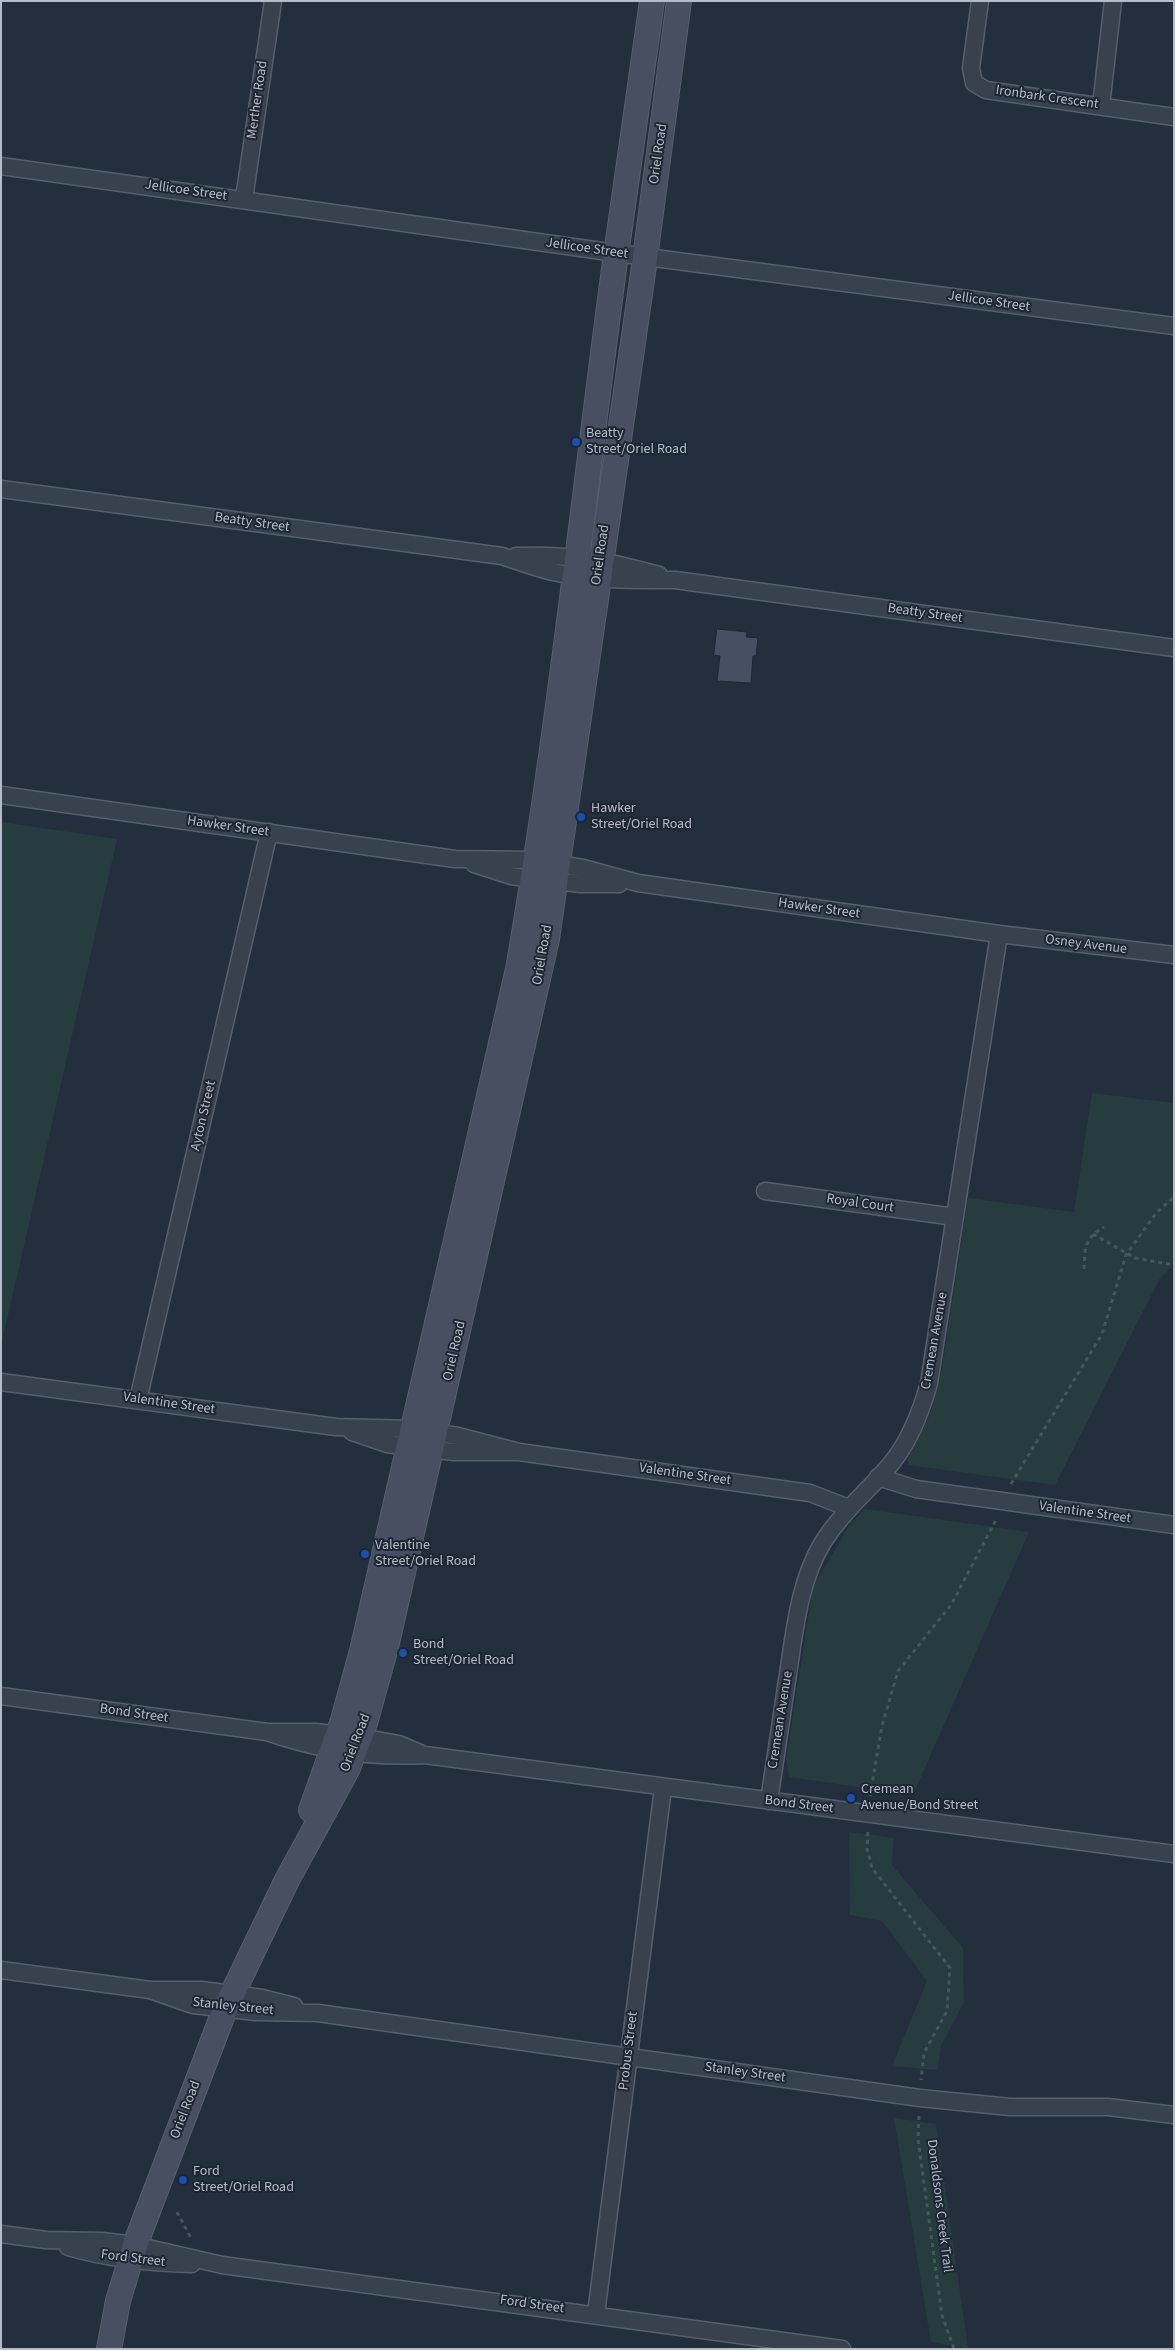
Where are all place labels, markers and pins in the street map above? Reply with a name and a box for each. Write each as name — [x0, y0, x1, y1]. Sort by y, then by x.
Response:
place label: Beatty Street/Oriel Road — [586, 426, 687, 458]
marker: Beatty Street/Oriel Road — [570, 436, 582, 448]
place label: Hawker Street/Oriel Road — [591, 801, 692, 834]
marker: Hawker Street/Oriel Road — [575, 811, 587, 823]
place label: Valentine Street/Oriel Road — [375, 1538, 476, 1570]
marker: Valentine Street/Oriel Road — [359, 1548, 371, 1560]
place label: Bond Street/Oriel Road — [413, 1637, 514, 1670]
marker: Bond Street/Oriel Road — [397, 1647, 409, 1659]
place label: Cremean Avenue/Bond Street — [861, 1782, 978, 1814]
marker: Cremean Avenue/Bond Street — [845, 1792, 857, 1804]
place label: Ford Street/Oriel Road — [193, 2164, 294, 2196]
marker: Ford Street/Oriel Road — [177, 2174, 189, 2186]

